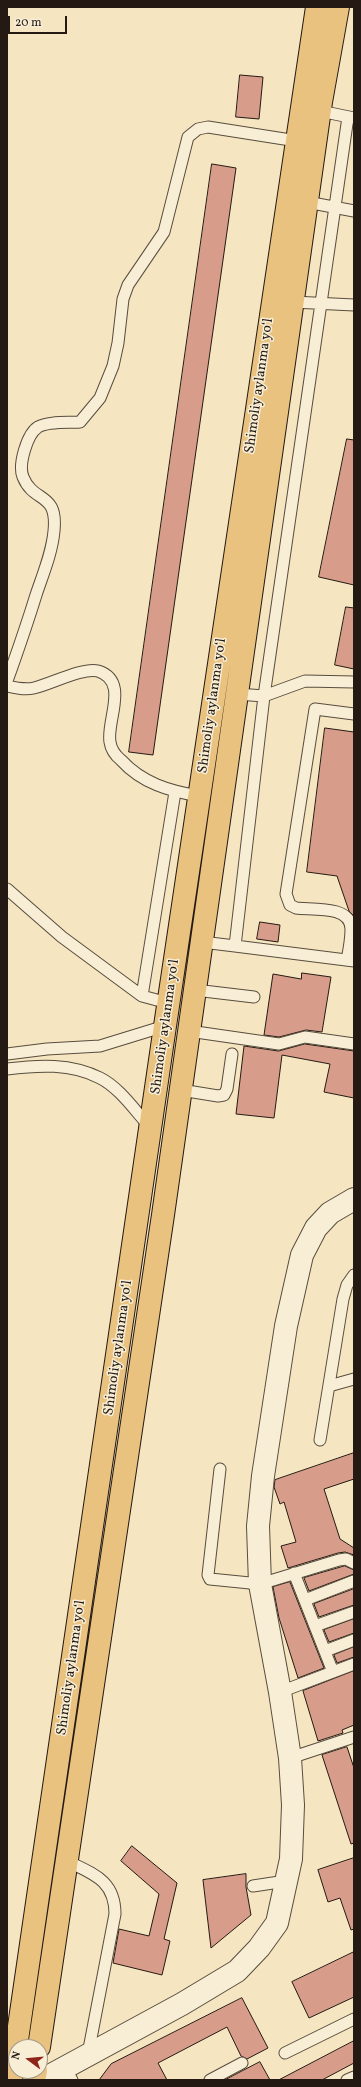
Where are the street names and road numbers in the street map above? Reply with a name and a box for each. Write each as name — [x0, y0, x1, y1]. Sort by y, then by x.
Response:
street label: Shimoliy aylanma yoʻl — [242, 317, 278, 455]
street label: Shimoliy aylanma yoʻl — [195, 637, 231, 775]
street label: Shimoliy aylanma yoʻl — [148, 958, 184, 1096]
street label: Shimoliy aylanma yoʻl — [101, 1279, 137, 1417]
street label: Shimoliy aylanma yoʻl — [54, 1599, 90, 1737]

